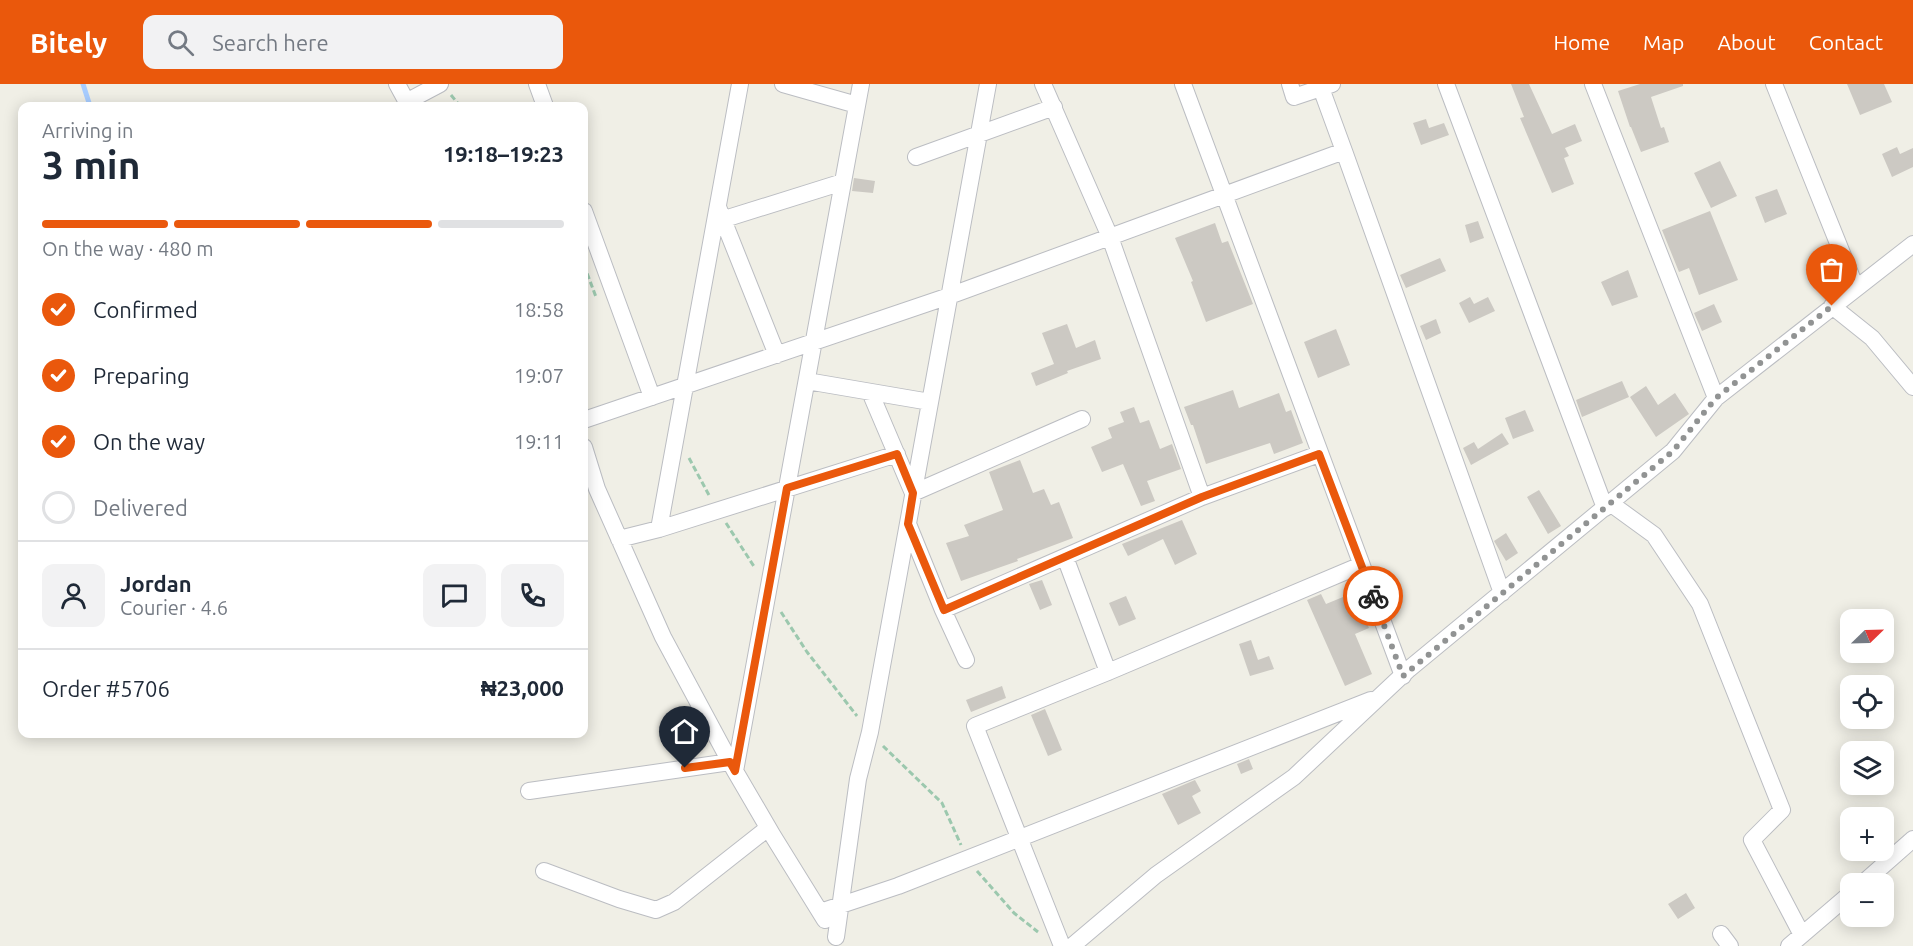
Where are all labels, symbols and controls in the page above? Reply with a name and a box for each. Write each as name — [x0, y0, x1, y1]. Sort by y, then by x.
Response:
search box — [143, 15, 563, 69]
icon: search — [164, 26, 197, 59]
text: Bitely — [30, 27, 107, 58]
text: Search here — [212, 30, 329, 55]
text: Home — [1553, 30, 1610, 54]
text: Map — [1643, 30, 1684, 54]
text: About — [1717, 30, 1776, 54]
text: Contact — [1809, 30, 1883, 54]
text: Arriving in — [42, 119, 133, 142]
text: 19:18–19:23 — [443, 141, 564, 166]
text: 3 min — [42, 143, 141, 186]
text: On the way · 480 m — [42, 237, 214, 260]
pin — [1806, 244, 1857, 306]
icon: bag — [1815, 253, 1848, 286]
icon: check — [42, 293, 75, 326]
text: Confirmed — [93, 297, 198, 322]
text: 18:58 — [514, 298, 564, 321]
icon: check — [42, 359, 75, 392]
text: Preparing — [93, 363, 190, 388]
text: 19:07 — [514, 364, 564, 387]
icon: check — [42, 425, 75, 458]
text: On the way — [93, 429, 205, 454]
text: 19:11 — [514, 430, 564, 453]
text: Delivered — [93, 495, 188, 520]
button: person — [42, 564, 105, 627]
button: chat — [423, 564, 486, 627]
button: phone — [501, 564, 564, 627]
courier — [1343, 566, 1403, 626]
text: Jordan — [120, 571, 192, 596]
icon: bike — [1357, 580, 1390, 613]
text: Courier · 4.6 — [120, 596, 228, 619]
north arrow — [1840, 609, 1894, 663]
map controls — [1840, 609, 1894, 927]
text: ₦23,000 — [481, 675, 564, 700]
button: locate — [1840, 675, 1894, 729]
text: Order #5706 — [42, 676, 170, 701]
pin — [659, 706, 710, 768]
icon: home — [668, 715, 701, 748]
button: layers — [1840, 741, 1894, 795]
button: + — [1840, 807, 1894, 861]
button: − — [1840, 873, 1894, 927]

